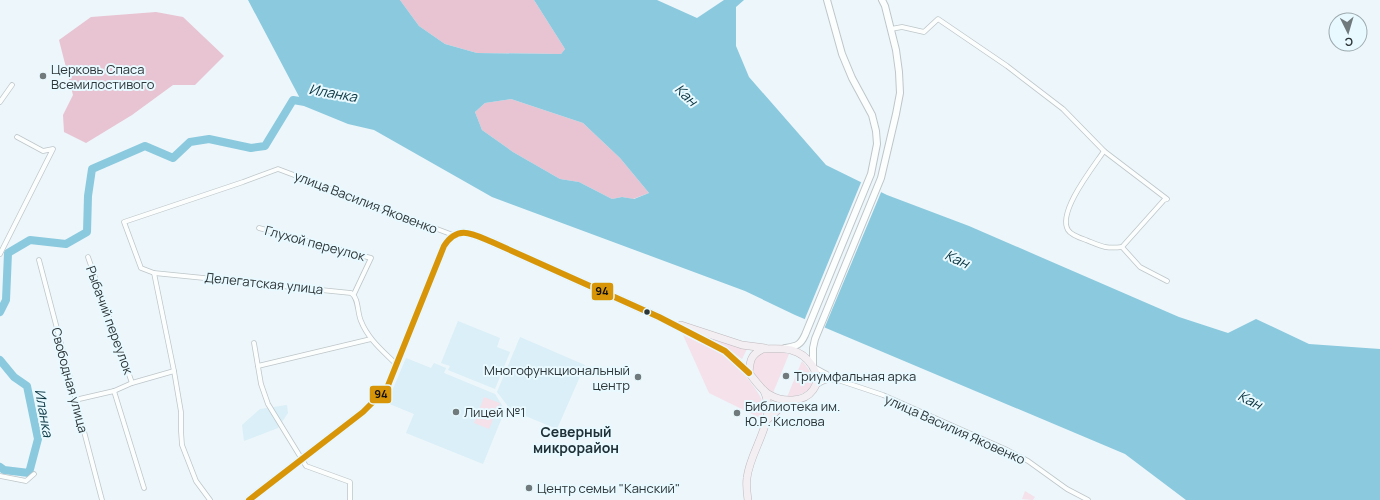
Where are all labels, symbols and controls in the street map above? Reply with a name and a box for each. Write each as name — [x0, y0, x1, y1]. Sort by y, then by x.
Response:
north arrow — [1328, 12, 1368, 52]
text: С — [1344, 35, 1354, 50]
place label: Церковь Спаса Всемилостивого — [51, 60, 155, 93]
marker: Церковь Спаса Всемилостивого — [38, 71, 48, 81]
water label: Иланка — [308, 79, 360, 106]
water label: Кан — [671, 79, 703, 111]
street label: улица Василия Яковенко — [292, 166, 441, 238]
street label: Глухой переулок — [263, 221, 368, 265]
water label: Кан — [942, 245, 974, 273]
street label: Рыбачий переулок — [82, 263, 138, 377]
street label: Делегатская улица — [204, 268, 324, 298]
line badge: 94 — [591, 282, 614, 301]
text: 94 — [595, 283, 609, 298]
unlabelled marker — [642, 307, 652, 317]
street label: Свободная улица — [47, 325, 93, 435]
place label: Многофункциональный центр — [484, 361, 630, 394]
place label: Триумфальная арка — [794, 367, 916, 385]
marker: Триумфальная арка — [781, 371, 791, 381]
marker: Многофункциональный центр — [633, 372, 643, 382]
line badge: 94 — [369, 385, 392, 404]
text: 94 — [374, 386, 388, 401]
water label: Кан — [1235, 386, 1267, 414]
water label: Иланка — [31, 387, 58, 440]
street label: улица Василия Яковенко — [882, 390, 1028, 468]
place label: Библиотека им. Ю.Р. Кислова — [745, 397, 840, 430]
place label: Лицей №1 — [464, 403, 526, 421]
marker: Лицей №1 — [451, 407, 461, 417]
marker: Библиотека им. Ю.Р. Кислова — [732, 408, 742, 418]
district label: Северный микрорайон — [533, 422, 619, 457]
place label: Центр семьи "Канский" — [537, 479, 680, 497]
marker: Центр семьи "Канский" — [524, 483, 534, 493]

